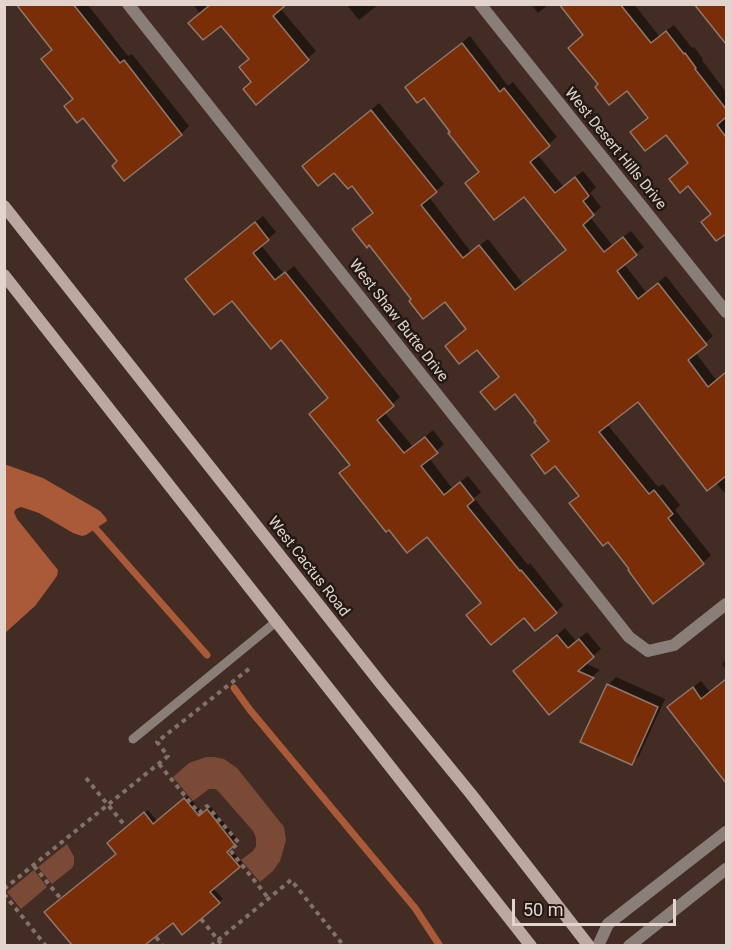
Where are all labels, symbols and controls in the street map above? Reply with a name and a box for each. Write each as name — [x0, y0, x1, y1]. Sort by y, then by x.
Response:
street label: West Desert Hills Drive — [560, 84, 670, 214]
street label: West Shaw Butte Drive — [345, 256, 451, 386]
street label: West Cactus Road — [263, 513, 353, 621]
scale bar — [515, 887, 678, 925]
text: 50 m — [523, 899, 563, 920]

